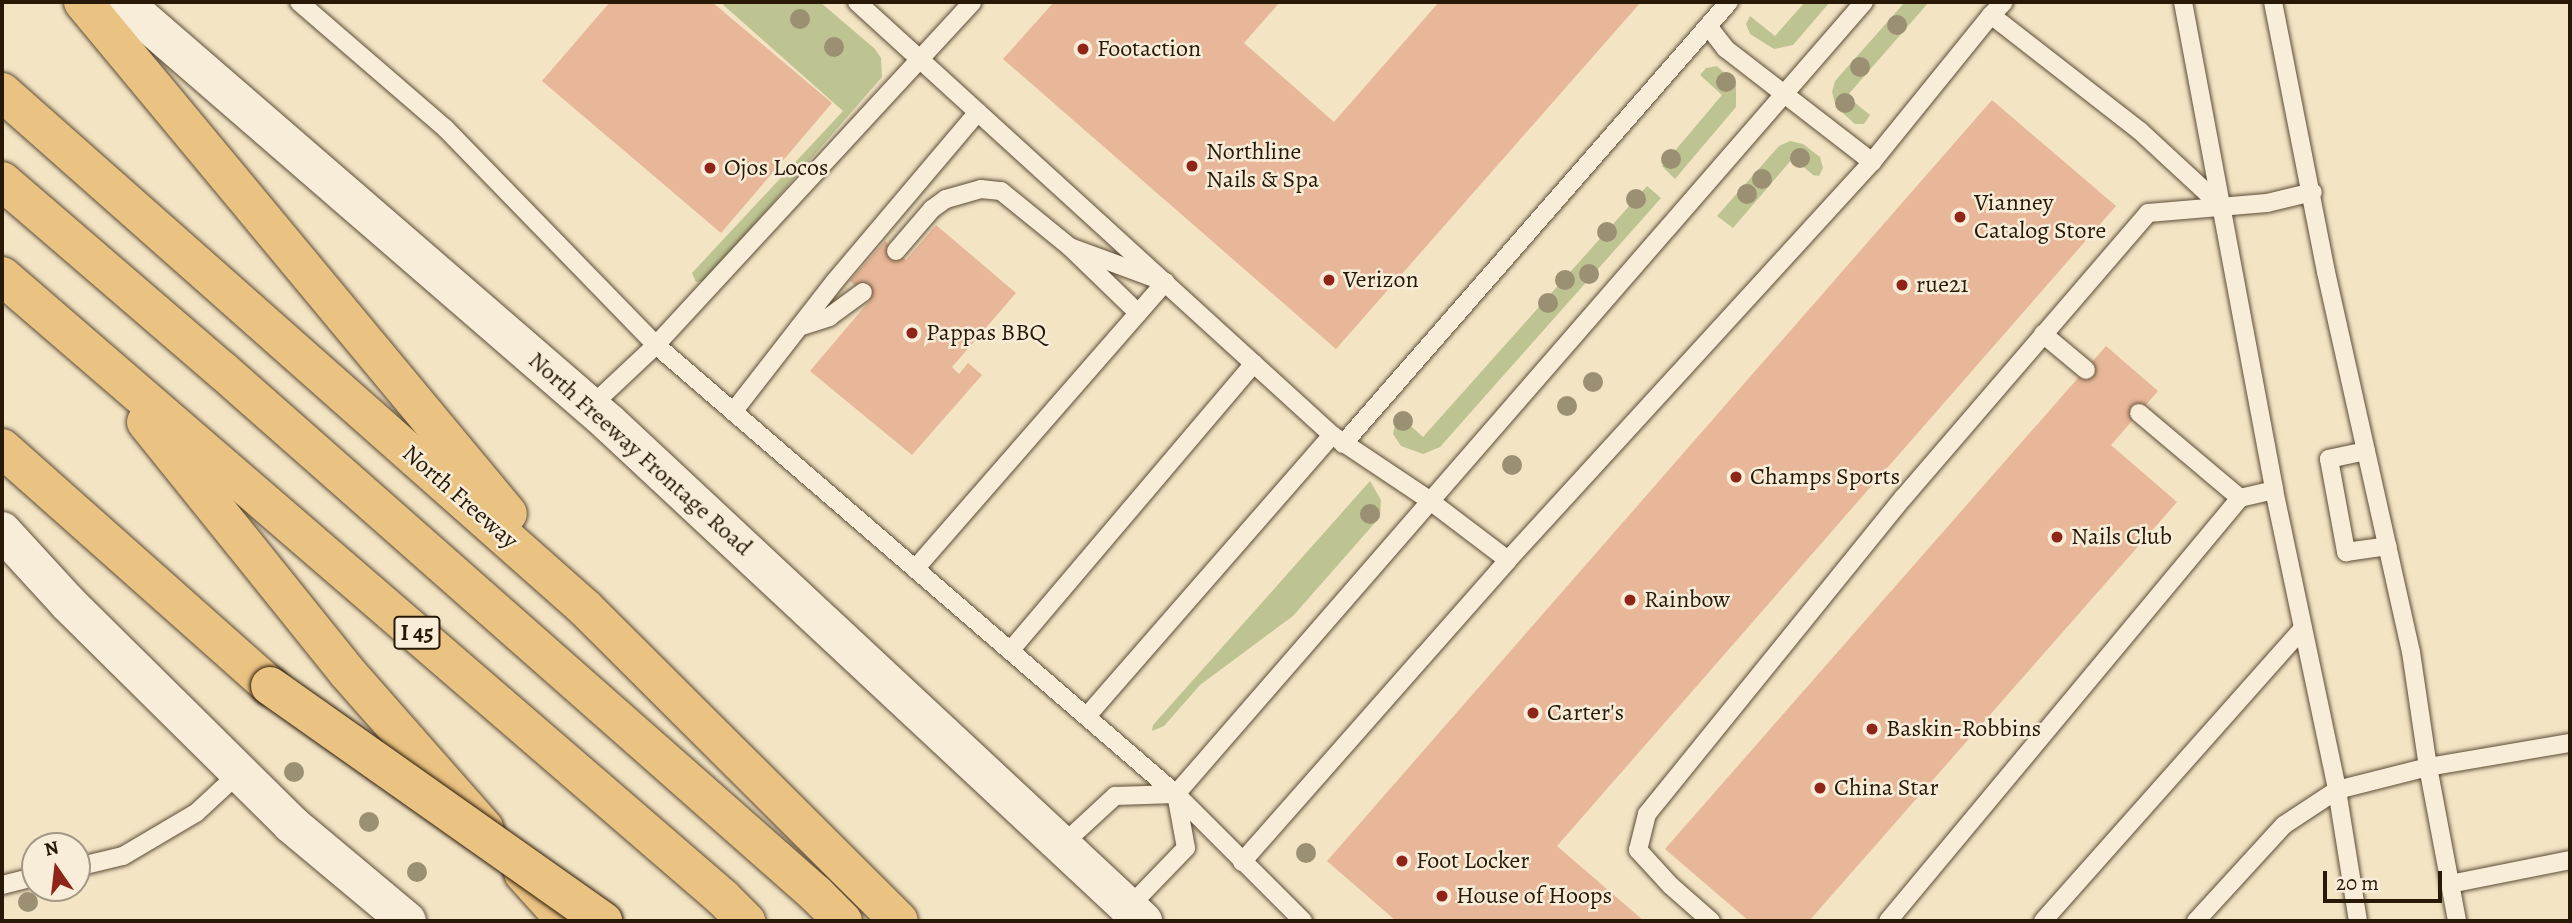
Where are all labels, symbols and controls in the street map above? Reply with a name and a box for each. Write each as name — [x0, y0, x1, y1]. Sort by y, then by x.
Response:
place label: Footaction — [1097, 35, 1201, 63]
marker: Footaction — [1075, 41, 1091, 57]
place label: Northline Nails & Spa — [1206, 138, 1319, 194]
place label: Ojos Locos — [724, 154, 828, 182]
marker: Northline Nails & Spa — [1184, 158, 1200, 174]
marker: Ojos Locos — [702, 160, 718, 176]
place label: Vianney Catalog Store — [1974, 189, 2106, 245]
marker: Vianney Catalog Store — [1952, 209, 1968, 225]
place label: Verizon — [1343, 266, 1419, 294]
place label: rue21 — [1916, 271, 1969, 299]
marker: Verizon — [1321, 272, 1337, 288]
marker: rue21 — [1894, 277, 1910, 293]
place label: Pappas BBQ — [926, 319, 1046, 347]
marker: Pappas BBQ — [904, 325, 920, 341]
street label: North Freeway Frontage Road — [522, 346, 758, 562]
street label: North Freeway — [396, 439, 524, 555]
place label: Champs Sports — [1750, 463, 1900, 491]
marker: Champs Sports — [1728, 469, 1744, 485]
place label: Nails Club — [2071, 523, 2172, 551]
marker: Nails Club — [2049, 529, 2065, 545]
place label: Rainbow — [1644, 586, 1730, 614]
marker: Rainbow — [1622, 592, 1638, 608]
road number: I 45 — [392, 614, 442, 652]
place label: Carter's — [1547, 699, 1624, 727]
marker: Carter's — [1525, 705, 1541, 721]
place label: Baskin-Robbins — [1886, 715, 2041, 743]
marker: Baskin-Robbins — [1864, 721, 1880, 737]
place label: China Star — [1834, 774, 1939, 802]
marker: China Star — [1812, 780, 1828, 796]
north arrow — [21, 832, 91, 902]
text: N — [42, 834, 61, 863]
place label: Foot Locker — [1416, 847, 1529, 875]
marker: Foot Locker — [1394, 853, 1410, 869]
scale bar — [2327, 856, 2446, 900]
text: 20 m — [2336, 869, 2379, 897]
place label: House of Hoops — [1456, 882, 1612, 910]
marker: House of Hoops — [1434, 888, 1450, 904]

